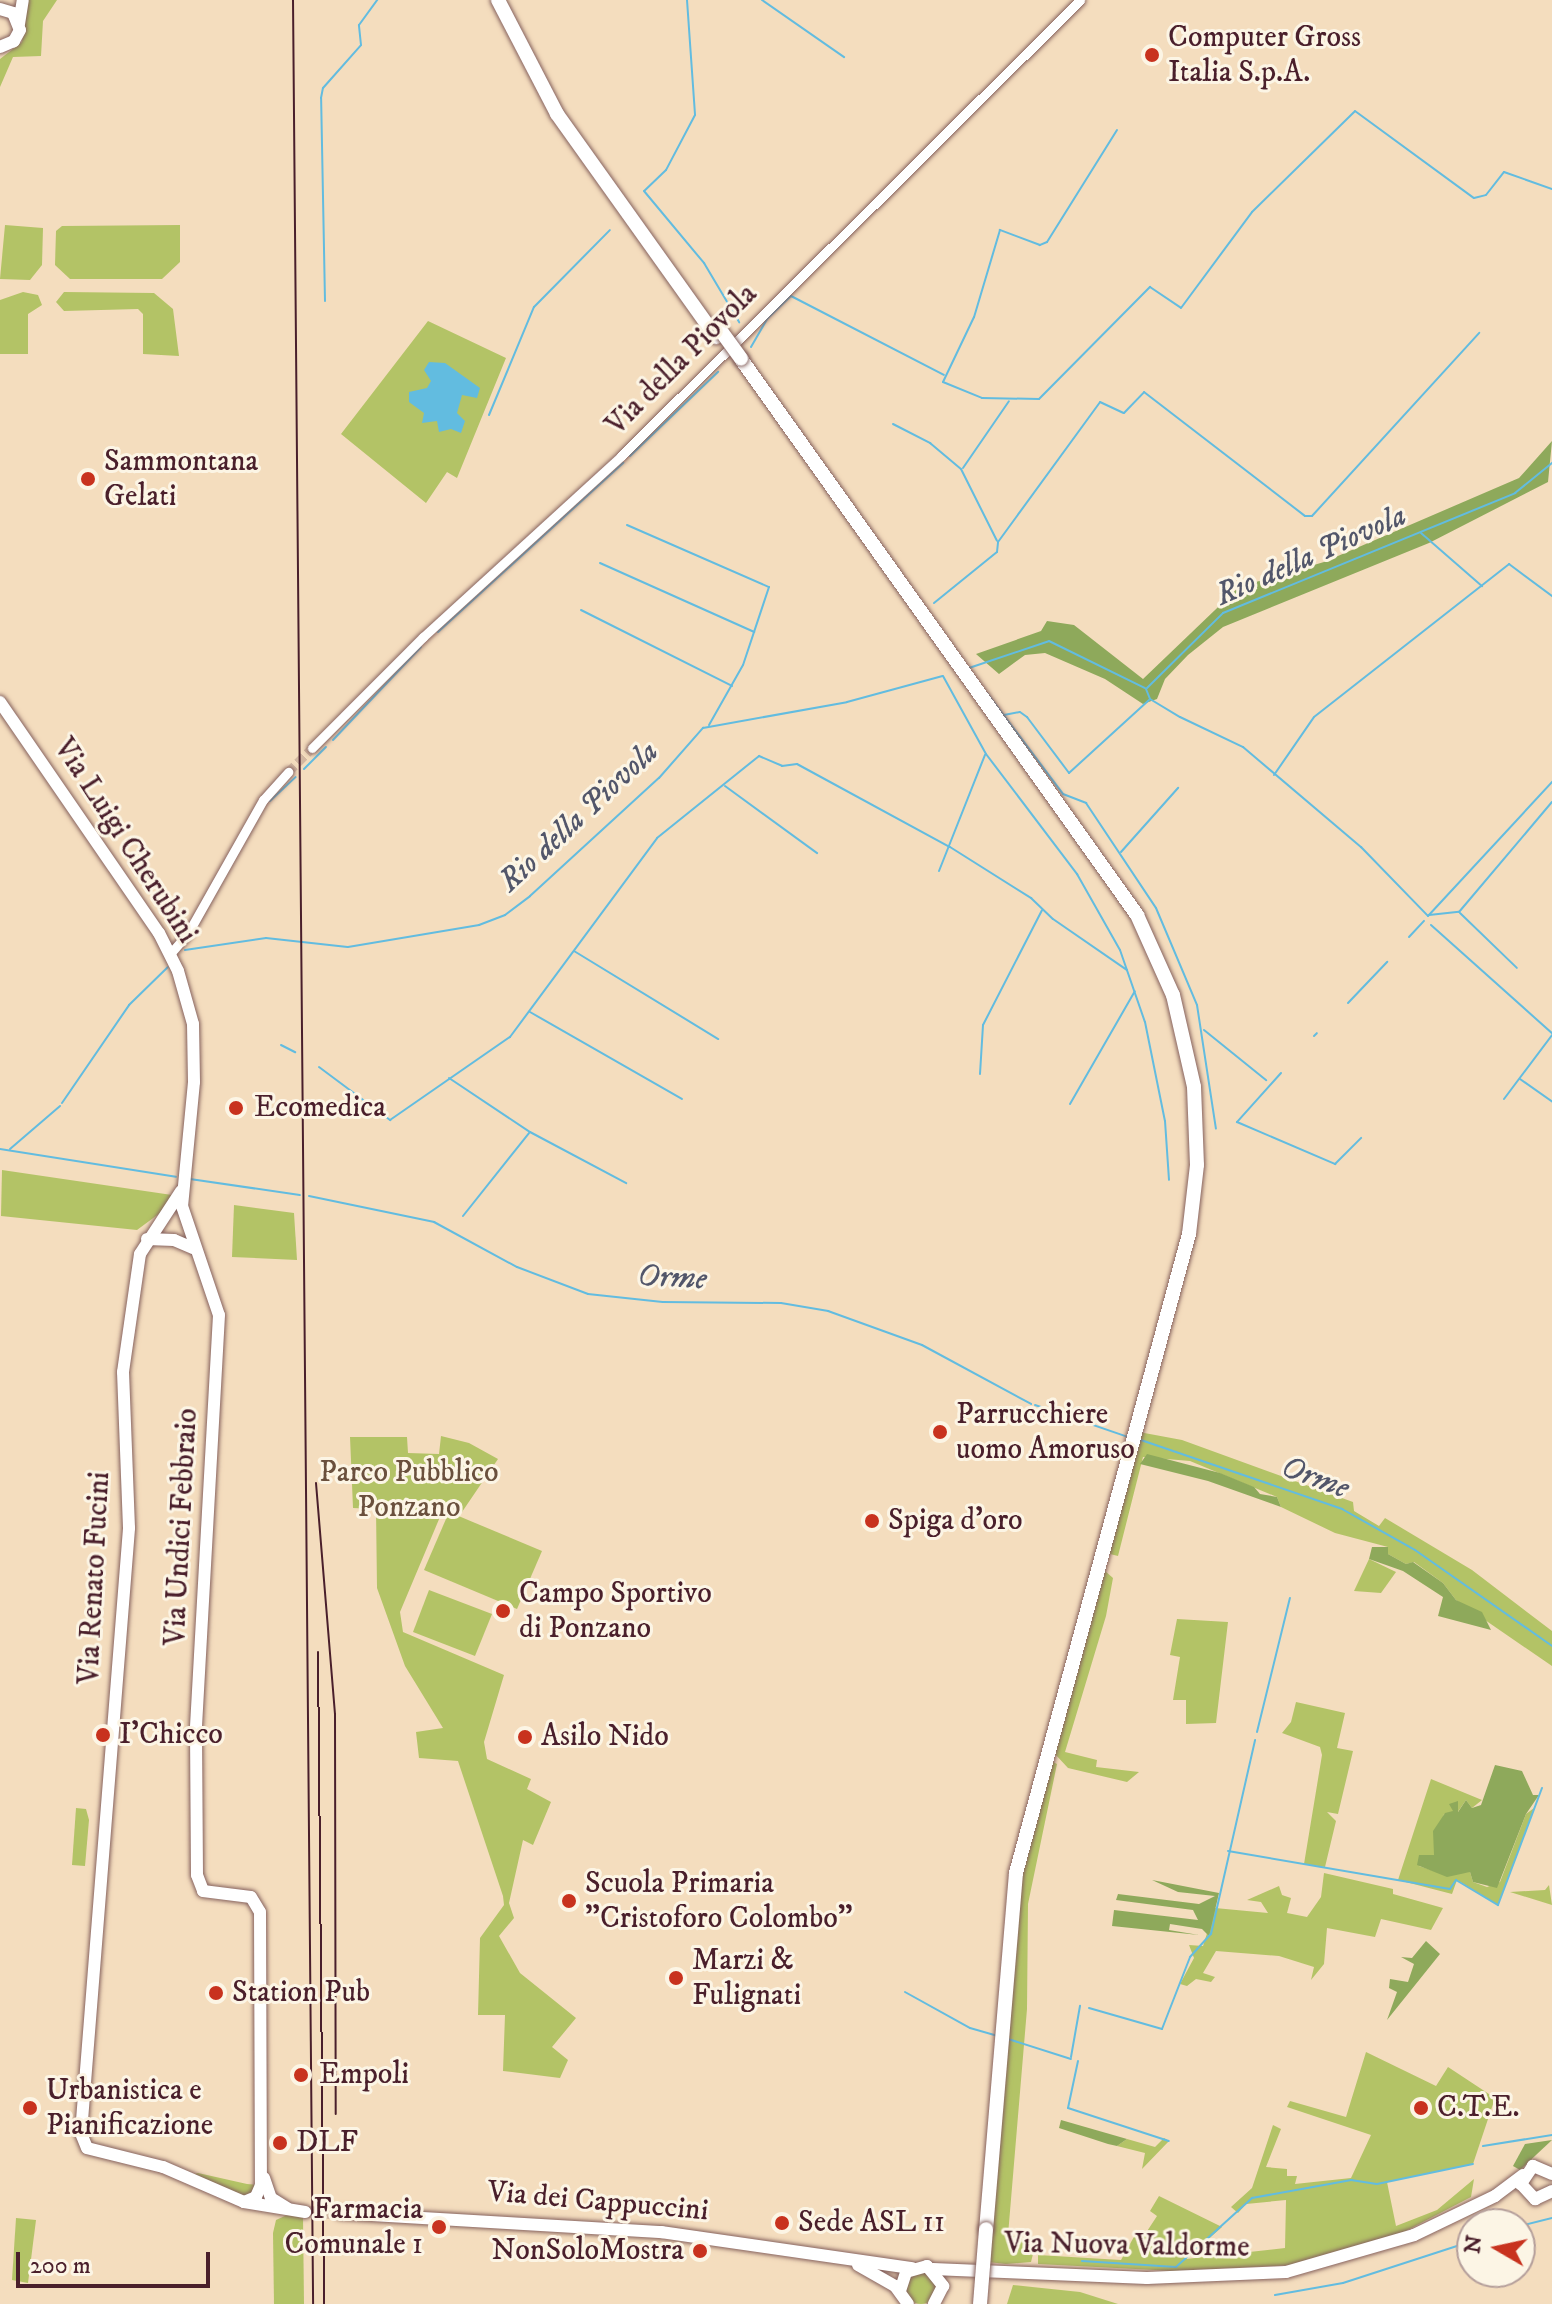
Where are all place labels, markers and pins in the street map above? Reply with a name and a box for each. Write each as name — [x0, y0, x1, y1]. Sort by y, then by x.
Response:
place label: Computer Gross Italia S.p.A. — [1168, 20, 1361, 90]
marker: Computer Gross Italia S.p.A. — [1143, 46, 1161, 64]
place label: Sammontana Gelati — [104, 444, 258, 514]
marker: Sammontana Gelati — [79, 470, 97, 488]
place label: Ecomedica — [254, 1090, 386, 1126]
marker: Ecomedica — [225, 1097, 247, 1119]
place label: Parrucchiere uomo Amoruso — [956, 1397, 1135, 1468]
marker: Parrucchiere uomo Amoruso — [931, 1423, 949, 1441]
place label: Spiga d'oro — [888, 1503, 1023, 1539]
marker: Spiga d'oro — [863, 1512, 881, 1530]
place label: Campo Sportivo di Ponzano — [519, 1576, 712, 1646]
marker: Campo Sportivo di Ponzano — [494, 1602, 512, 1620]
place label: I'Chicco — [119, 1717, 223, 1753]
place label: Asilo Nido — [541, 1719, 669, 1755]
marker: I'Chicco — [94, 1726, 112, 1744]
marker: Asilo Nido — [516, 1728, 534, 1746]
place label: Scuola Primaria "Cristoforo Colombo" — [585, 1866, 853, 1936]
marker: Scuola Primaria "Cristoforo Colombo" — [560, 1892, 578, 1910]
place label: Marzi & Fulignati — [692, 1943, 801, 2014]
marker: Marzi & Fulignati — [667, 1969, 685, 1987]
place label: Station Pub — [232, 1975, 370, 2011]
marker: Station Pub — [207, 1984, 225, 2002]
place label: Empoli — [319, 2057, 409, 2093]
marker: Empoli — [290, 2064, 312, 2086]
place label: Urbanistica e Pianificazione — [46, 2073, 213, 2144]
place label: C.T.E. — [1437, 2090, 1519, 2126]
marker: Urbanistica e Pianificazione — [21, 2099, 39, 2117]
marker: C.T.E. — [1412, 2099, 1430, 2117]
place label: DLF — [296, 2125, 358, 2161]
marker: DLF — [271, 2134, 289, 2152]
place label: Farmacia Comunale 1 — [284, 2192, 423, 2262]
place label: Sede ASL 11 — [798, 2205, 945, 2241]
marker: Sede ASL 11 — [773, 2214, 791, 2232]
marker: Farmacia Comunale 1 — [430, 2218, 448, 2236]
place label: NonSoloMostra — [491, 2233, 684, 2269]
marker: NonSoloMostra — [691, 2242, 709, 2260]

